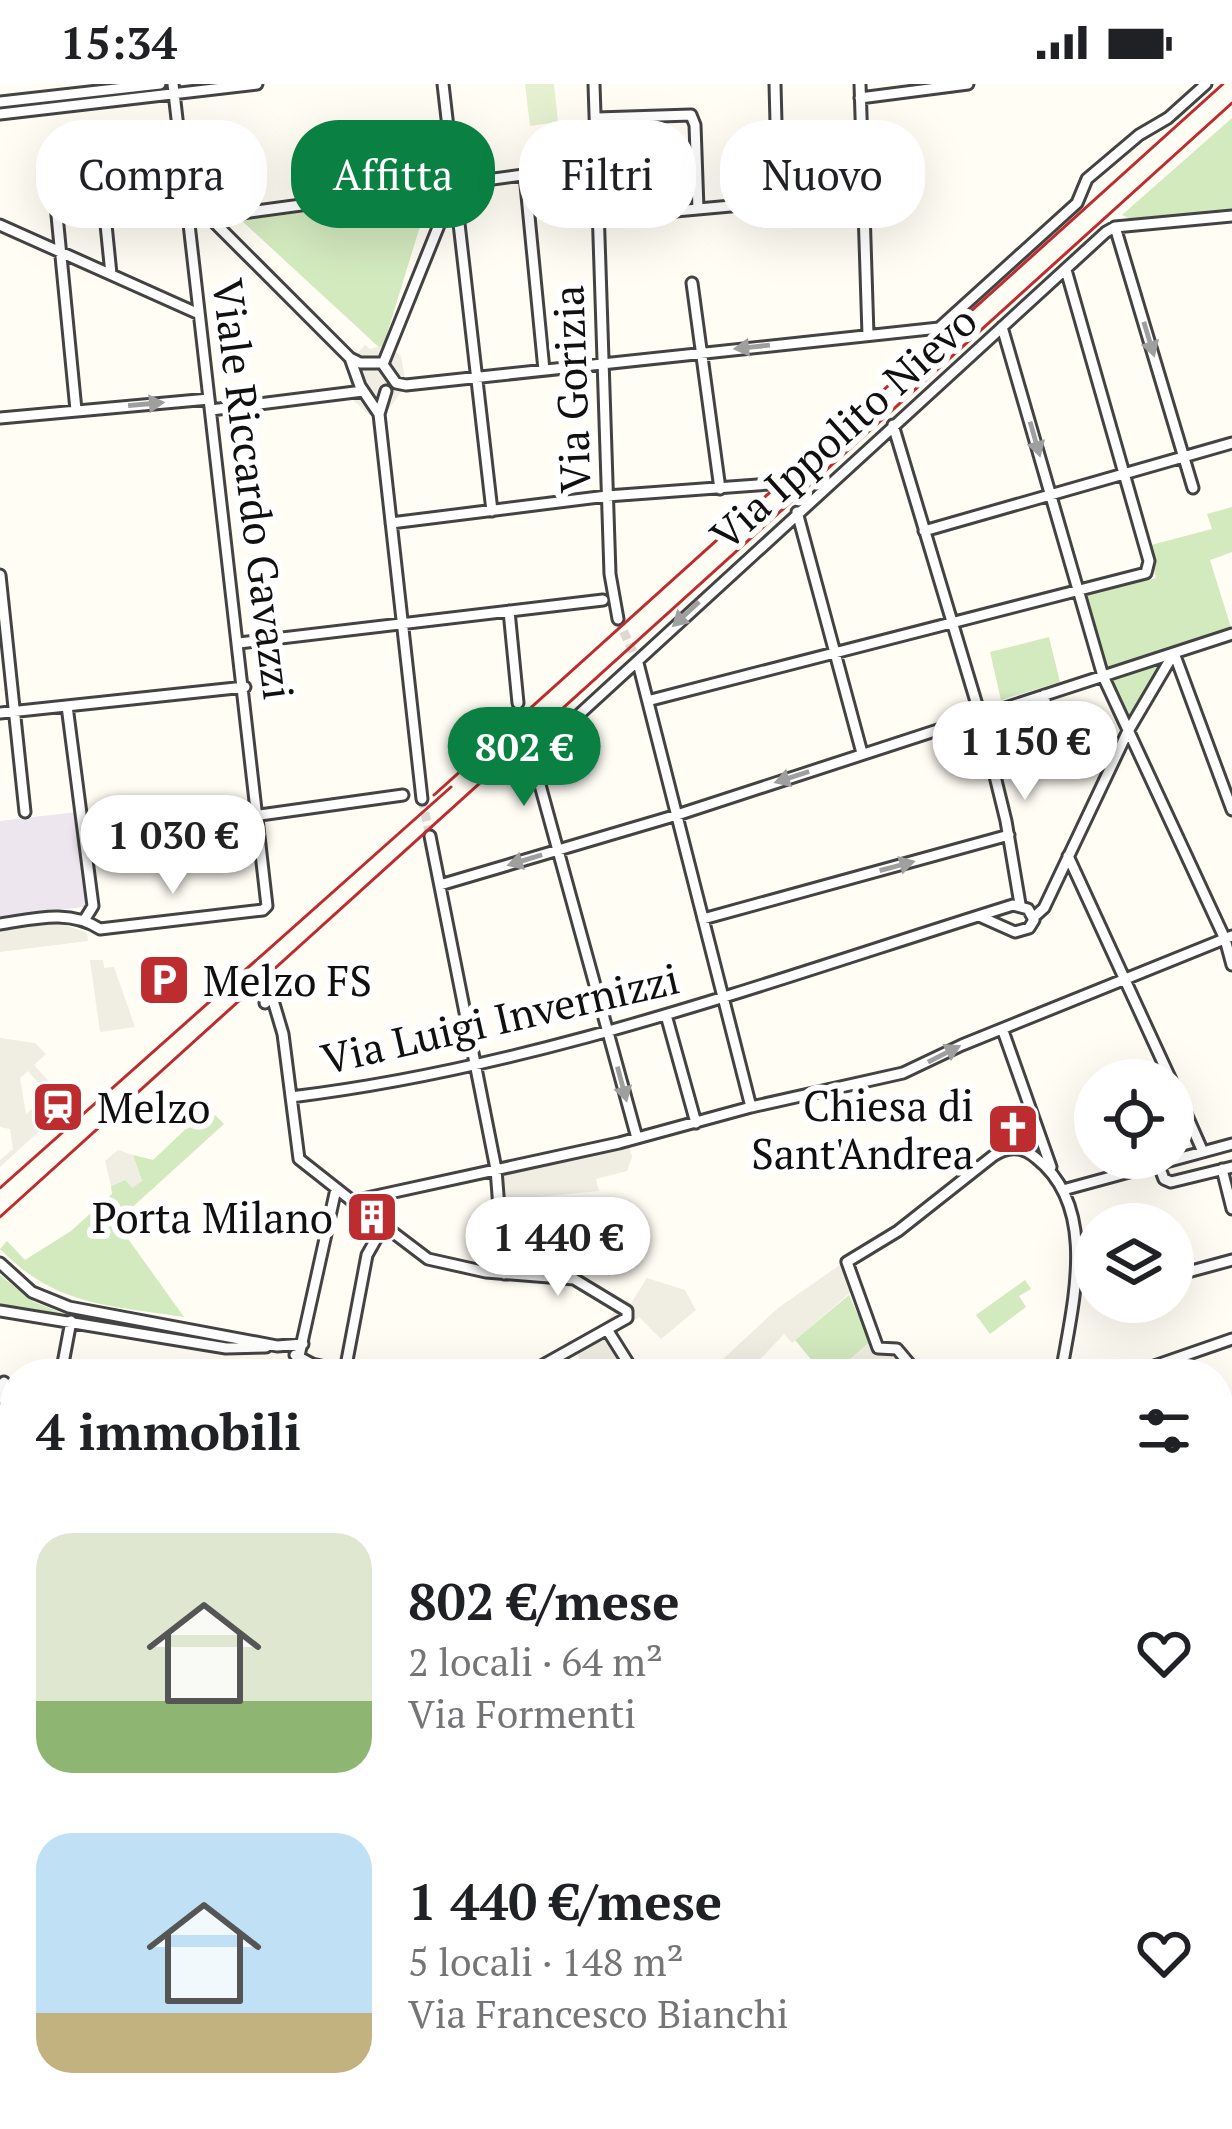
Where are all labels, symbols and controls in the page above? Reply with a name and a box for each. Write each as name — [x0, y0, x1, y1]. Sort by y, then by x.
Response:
text: 15:34 — [60, 12, 177, 72]
chip: Compra — [36, 120, 267, 228]
chip: Affitta — [291, 120, 495, 228]
chip: Filtri — [519, 120, 696, 228]
chip: Nuovo — [720, 120, 925, 228]
street label: Viale Riccardo Gavazzi — [200, 275, 308, 703]
street label: Via Gorizia — [539, 284, 603, 494]
street label: Via Ippolito Nievo — [698, 292, 988, 562]
one-way arrow — [1141, 322, 1159, 358]
one-way arrow — [733, 338, 770, 357]
one-way arrow — [128, 395, 165, 414]
one-way arrow — [1026, 421, 1045, 458]
one-way arrow — [671, 600, 700, 628]
pin: 1 150 € — [914, 701, 1136, 803]
pin: 802 € — [440, 707, 608, 809]
text: 1 150 € — [959, 714, 1091, 766]
text: 802 € — [475, 720, 573, 772]
one-way arrow — [773, 768, 810, 787]
pin: 1 030 € — [62, 795, 284, 897]
text: 1 030 € — [107, 808, 239, 860]
one-way arrow — [506, 852, 543, 870]
one-way arrow — [879, 855, 916, 874]
street label: Via Luigi Invernizzi — [316, 950, 684, 1086]
parking icon: Melzo FS — [136, 952, 192, 1008]
place label: Melzo FS — [203, 952, 372, 1008]
one-way arrow — [926, 1044, 961, 1064]
map controls — [1074, 1059, 1194, 1323]
button: locate — [1074, 1059, 1194, 1179]
one-way arrow — [614, 1066, 633, 1103]
place label: Chiesa di Sant'Andrea — [751, 1077, 974, 1181]
station icon: Melzo — [30, 1079, 86, 1135]
place label: Melzo — [97, 1079, 210, 1135]
church icon: Chiesa di Sant'Andrea — [985, 1101, 1041, 1157]
place label: Porta Milano — [92, 1189, 333, 1245]
building icon: Porta Milano — [344, 1189, 400, 1245]
pin: 1 440 € — [447, 1197, 669, 1299]
button: layers — [1074, 1203, 1194, 1323]
text: 1 440 € — [492, 1210, 624, 1262]
text: 4 immobili — [36, 1397, 301, 1465]
icon: filters — [1131, 1398, 1197, 1464]
text: 802 €/mese — [408, 1567, 680, 1635]
icon: home — [132, 1581, 276, 1725]
icon: heart — [1131, 1620, 1197, 1686]
text: 2 locali · 64 m² — [408, 1635, 663, 1687]
text: Via Formenti — [408, 1687, 636, 1739]
text: 1 440 €/mese — [408, 1867, 722, 1935]
icon: home — [132, 1881, 276, 2025]
icon: heart — [1131, 1920, 1197, 1986]
text: 5 locali · 148 m² — [408, 1935, 684, 1987]
text: Via Francesco Bianchi — [408, 1987, 789, 2039]

